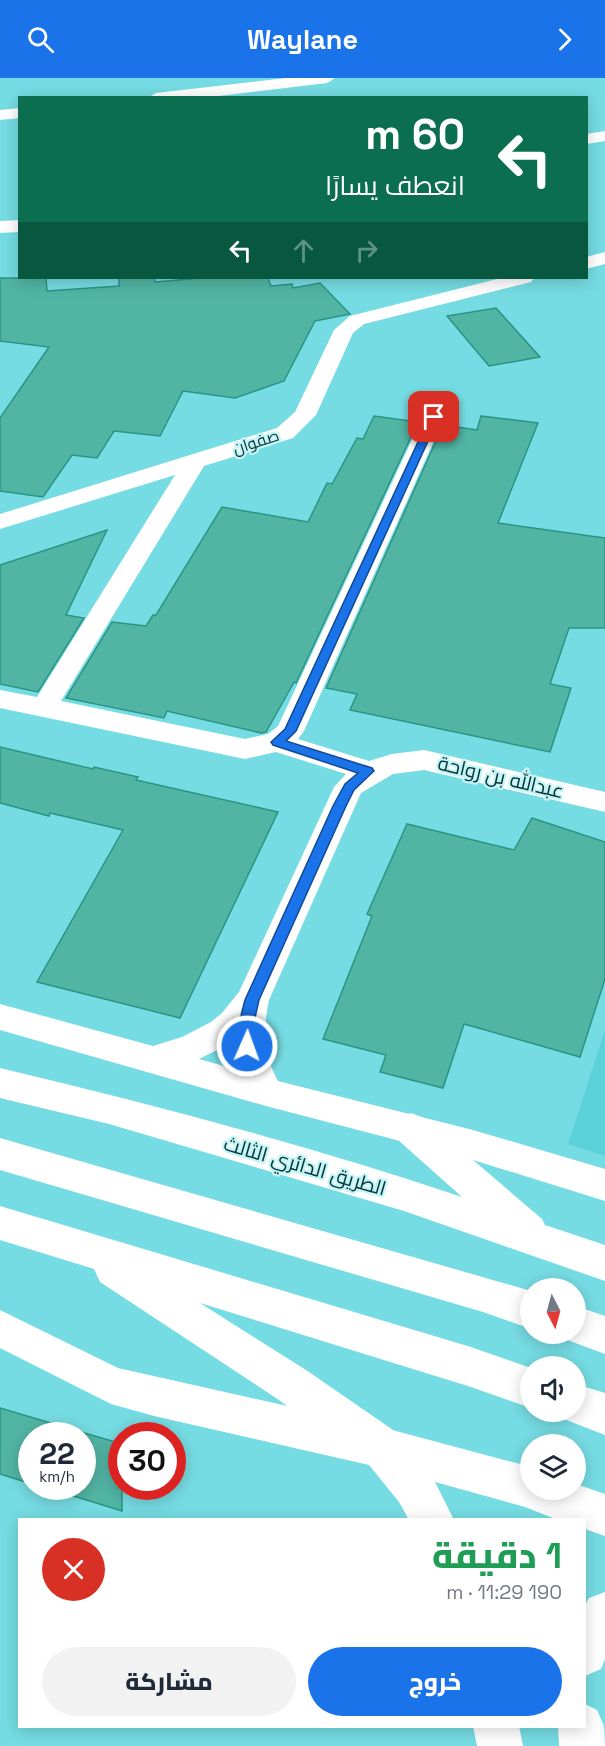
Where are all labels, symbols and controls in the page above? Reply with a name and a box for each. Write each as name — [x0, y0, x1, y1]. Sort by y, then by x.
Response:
text: Waylane — [247, 22, 358, 57]
icon: search — [24, 23, 57, 56]
icon: forward — [548, 23, 581, 56]
text: 60 m — [365, 108, 465, 161]
icon: left — [486, 120, 564, 198]
text: انعطف يسارًا — [325, 168, 465, 203]
icon: left — [224, 234, 257, 267]
icon: ahead — [287, 234, 320, 267]
icon: right — [350, 234, 383, 267]
pin — [408, 391, 459, 442]
icon: arrive — [417, 400, 450, 433]
street label: صفوان — [230, 425, 282, 459]
street label: عبدالله بن رواحة — [435, 750, 567, 804]
position arrow — [215, 1014, 279, 1078]
street label: الطريق الدائري الثالث — [220, 1130, 389, 1204]
north arrow — [520, 1278, 586, 1344]
map controls — [520, 1278, 586, 1500]
button: sound — [520, 1356, 586, 1422]
speed limit sign: 30 — [108, 1422, 186, 1500]
text: 22 — [39, 1434, 75, 1473]
button: layers — [520, 1434, 586, 1500]
text: km/h — [39, 1467, 75, 1486]
text: 1 دقيقة — [432, 1533, 562, 1579]
button: close — [42, 1538, 105, 1601]
text: 190 m · 11:29 — [446, 1579, 562, 1605]
button: مشاركة — [42, 1647, 296, 1716]
button: خروج — [308, 1647, 562, 1716]

